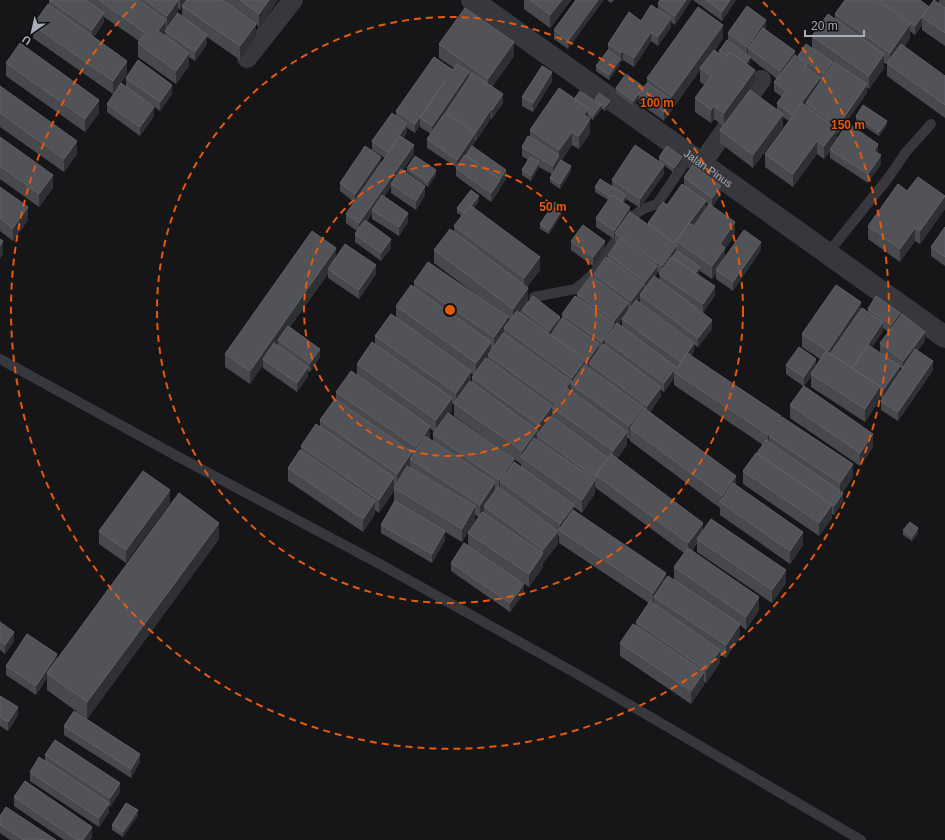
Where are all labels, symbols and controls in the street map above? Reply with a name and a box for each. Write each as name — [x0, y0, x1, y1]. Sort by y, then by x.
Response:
north arrow — [12, 12, 52, 52]
scale bar — [805, 12, 864, 38]
text: 20 m — [811, 19, 838, 33]
text: U — [20, 33, 33, 47]
text: 100 m — [640, 96, 674, 110]
text: 150 m — [831, 118, 865, 132]
street label: Jalan Pinus — [682, 147, 735, 190]
text: 50 m — [539, 200, 567, 214]
centre of rings — [443, 303, 457, 317]

